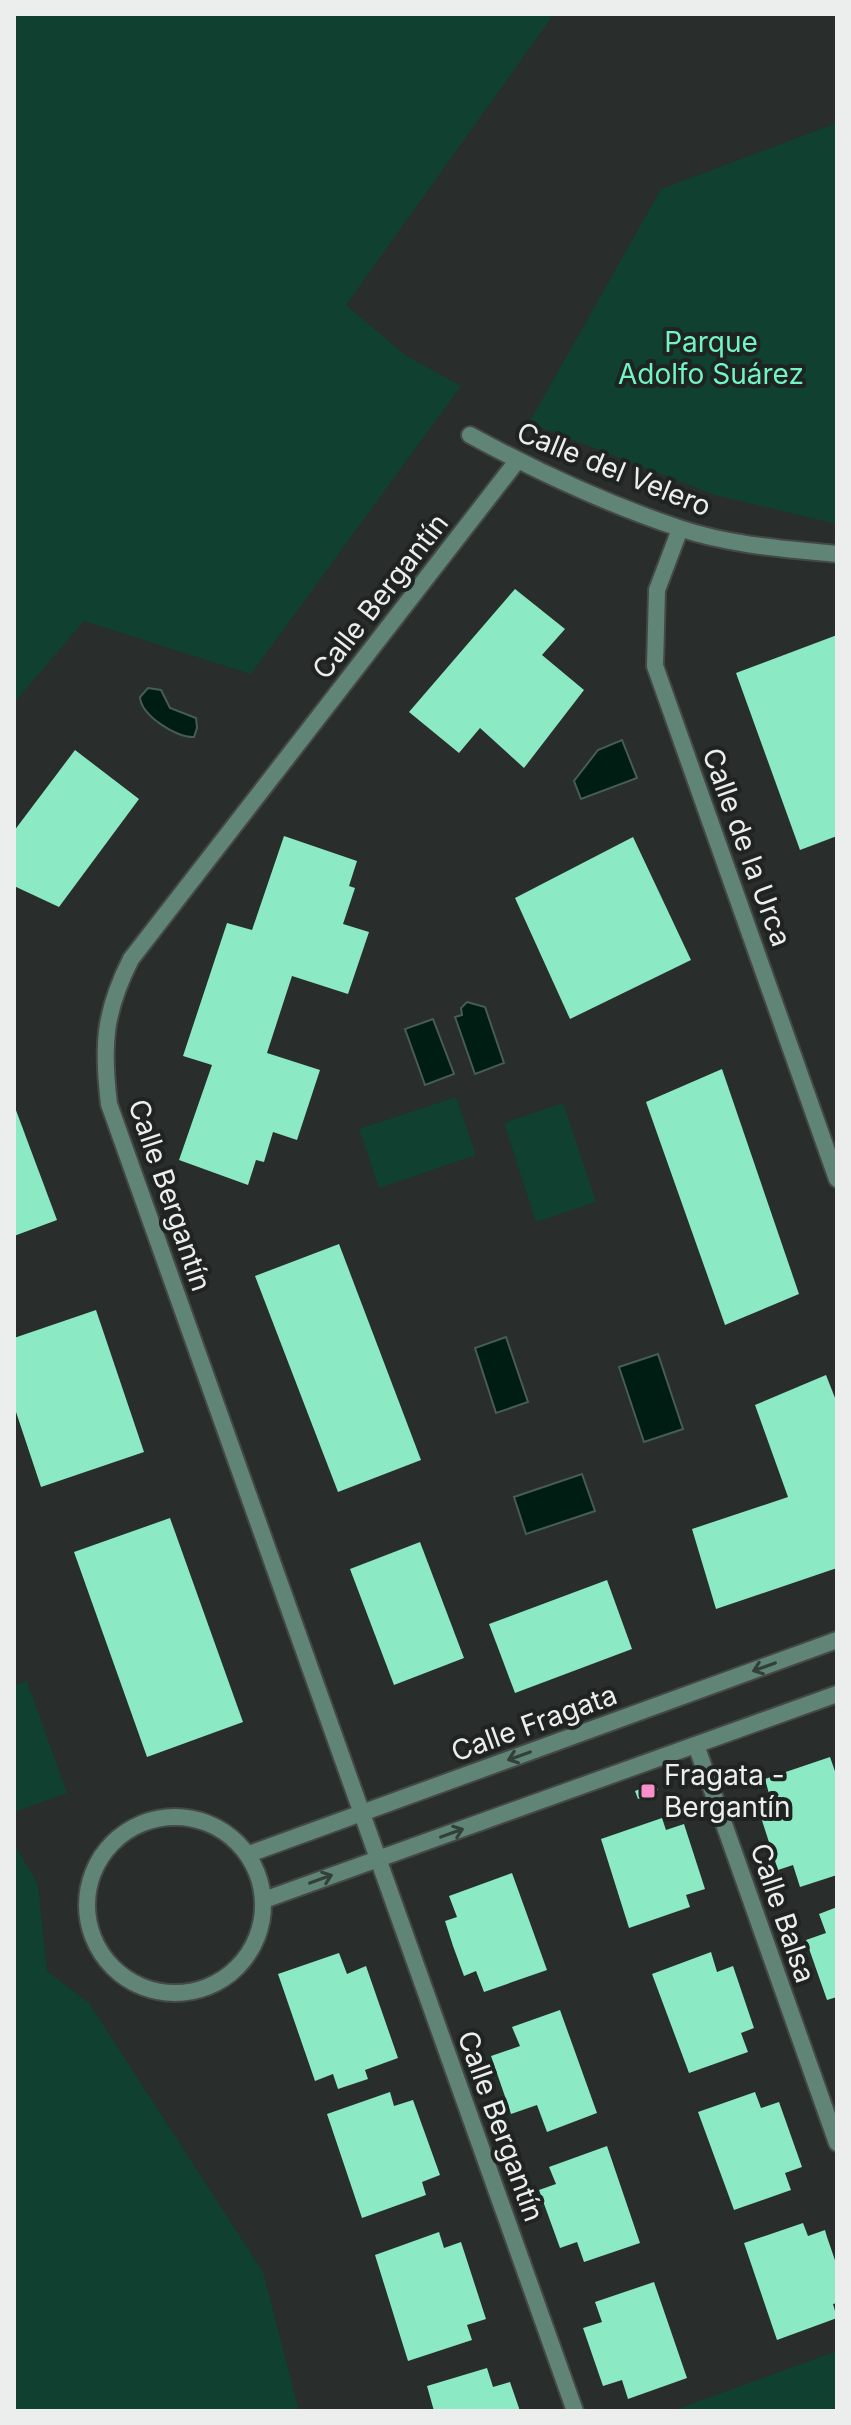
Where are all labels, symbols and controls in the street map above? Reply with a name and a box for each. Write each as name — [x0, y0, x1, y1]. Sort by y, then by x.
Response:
park label: Parque Adolfo Suárez — [618, 325, 804, 391]
street label: Calle del Velero — [512, 415, 716, 523]
street label: Calle Bergantín — [305, 506, 455, 686]
street label: Calle de la Urca — [695, 743, 799, 951]
street label: Calle Bergantín — [121, 1095, 219, 1295]
one-way arrow — [752, 1661, 777, 1675]
street label: Calle Fragata — [447, 1677, 621, 1769]
one-way arrow — [507, 1749, 532, 1764]
place label: Fragata - Bergantín — [664, 1758, 791, 1824]
marker: Fragata - Bergantín — [639, 1782, 657, 1800]
one-way arrow — [439, 1824, 464, 1839]
street label: Calle Balsa — [743, 1839, 823, 1987]
one-way arrow — [308, 1871, 333, 1885]
street label: Calle Bergantín — [451, 2026, 551, 2226]

